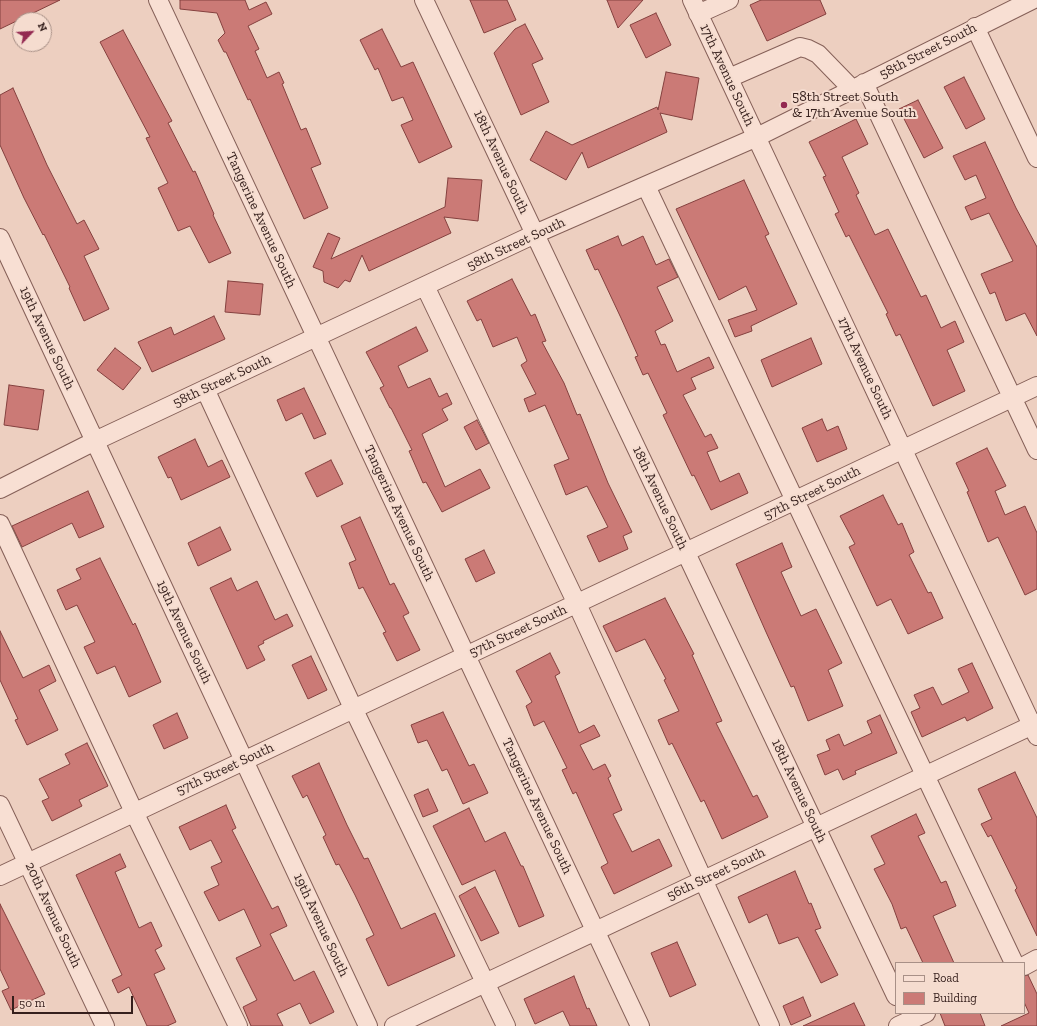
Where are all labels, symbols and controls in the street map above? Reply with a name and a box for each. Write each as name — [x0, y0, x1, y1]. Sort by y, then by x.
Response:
north arrow — [12, 12, 52, 52]
street label: 58th Street South — [877, 19, 979, 83]
text: N — [35, 21, 50, 34]
street label: 17th Avenue South — [696, 21, 758, 129]
place label: 58th Street South & 17th Avenue South — [792, 89, 916, 122]
marker: 58th Street South & 17th Avenue South — [779, 100, 789, 110]
street label: 18th Avenue South — [470, 108, 532, 216]
street label: Tangerine Avenue South — [222, 149, 300, 291]
street label: 58th Street South — [464, 214, 568, 274]
street label: 19th Avenue South — [16, 284, 78, 392]
street label: 17th Avenue South — [834, 314, 896, 422]
street label: 58th Street South — [170, 351, 274, 411]
street label: Tangerine Avenue South — [360, 442, 438, 584]
street label: 18th Avenue South — [629, 444, 691, 552]
street label: 57th Street South — [761, 462, 863, 524]
street label: 19th Avenue South — [153, 578, 215, 686]
street label: 57th Street South — [467, 601, 569, 661]
street label: Tangerine Avenue South — [498, 735, 576, 877]
street label: 18th Avenue South — [768, 737, 830, 845]
street label: 57th Street South — [174, 739, 276, 799]
street label: 56th Street South — [664, 844, 768, 904]
street label: 20th Avenue South — [21, 860, 85, 970]
street label: 19th Avenue South — [290, 871, 352, 979]
legend — [895, 962, 1025, 1014]
text: Road — [933, 971, 959, 985]
scale bar — [14, 988, 135, 1014]
text: Building — [933, 991, 977, 1005]
text: 50 m — [19, 996, 45, 1010]

